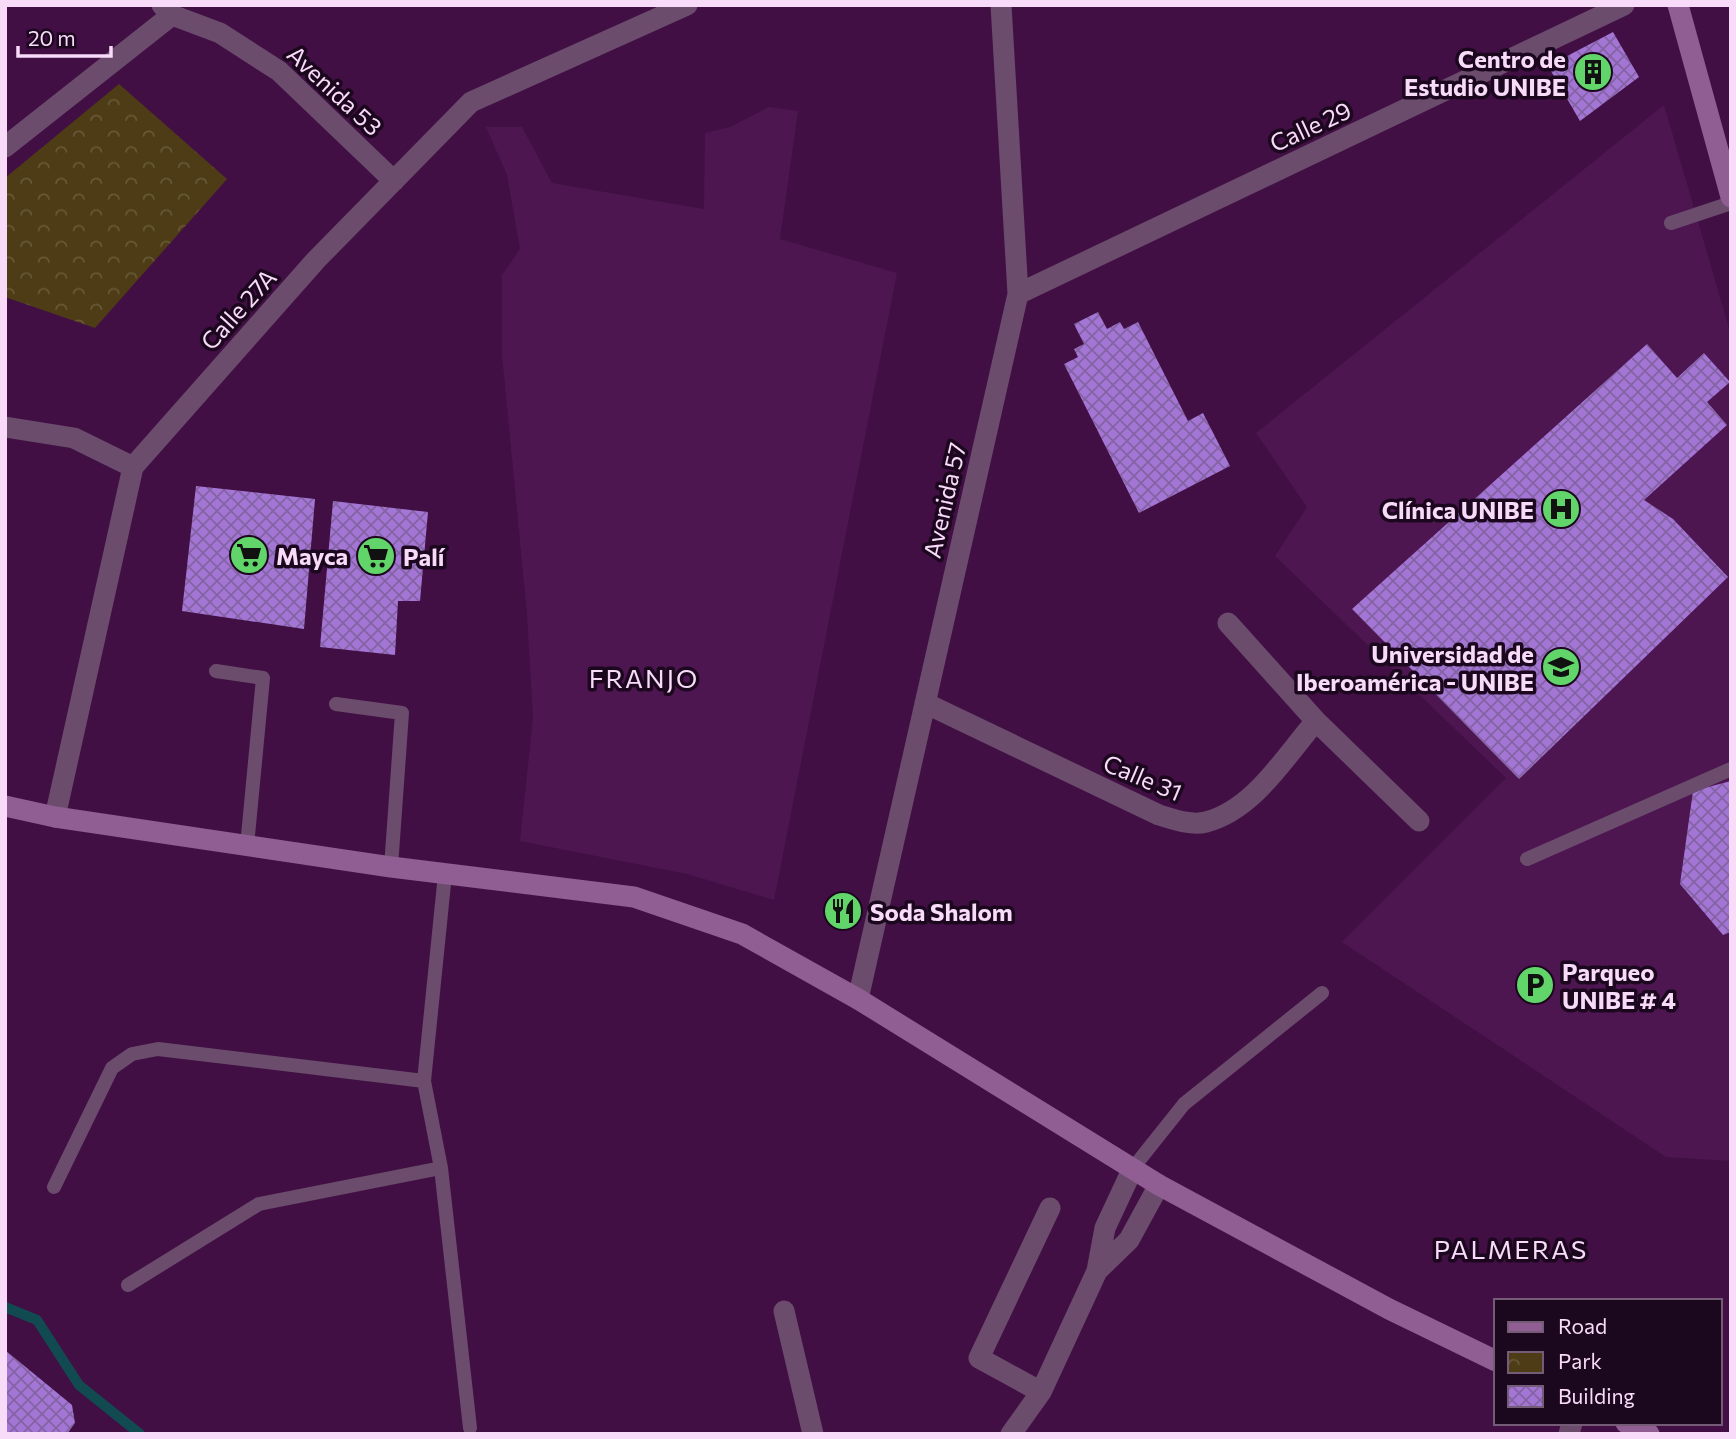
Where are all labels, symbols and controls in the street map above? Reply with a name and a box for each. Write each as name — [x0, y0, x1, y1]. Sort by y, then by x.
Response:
scale bar — [18, 14, 110, 58]
text: 20 m — [28, 25, 76, 50]
street label: Avenida 53 — [282, 39, 388, 141]
place label: Centro de Estudio UNIBE — [1404, 44, 1566, 101]
building icon: Centro de Estudio UNIBE — [1572, 51, 1614, 93]
street label: Calle 29 — [1265, 95, 1355, 157]
street label: Calle 27A — [194, 263, 282, 355]
street label: Avenida 57 — [917, 439, 971, 561]
hospital icon: Clínica UNIBE — [1540, 488, 1582, 530]
place label: Clínica UNIBE — [1382, 495, 1534, 524]
supermarket icon: Mayca — [228, 534, 270, 576]
supermarket icon: Palí — [355, 535, 397, 577]
place label: Mayca — [276, 541, 348, 570]
place label: Palí — [403, 542, 446, 571]
place label: Universidad de Iberoamérica - UNIBE — [1296, 639, 1534, 696]
school or university icon: Universidad de Iberoamérica - UNIBE — [1540, 646, 1582, 688]
district label: FRANJO — [589, 662, 699, 693]
street label: Calle 31 — [1099, 748, 1187, 806]
restaurant icon: Soda Shalom — [822, 890, 864, 932]
place label: Soda Shalom — [870, 897, 1013, 926]
place label: Parqueo UNIBE # 4 — [1562, 957, 1676, 1014]
parking icon: Parqueo UNIBE # 4 — [1514, 964, 1556, 1006]
district label: PALMERAS — [1434, 1233, 1588, 1264]
legend — [1494, 1299, 1722, 1425]
text: Road — [1558, 1313, 1607, 1338]
text: Park — [1558, 1348, 1602, 1373]
text: Building — [1558, 1383, 1635, 1408]

